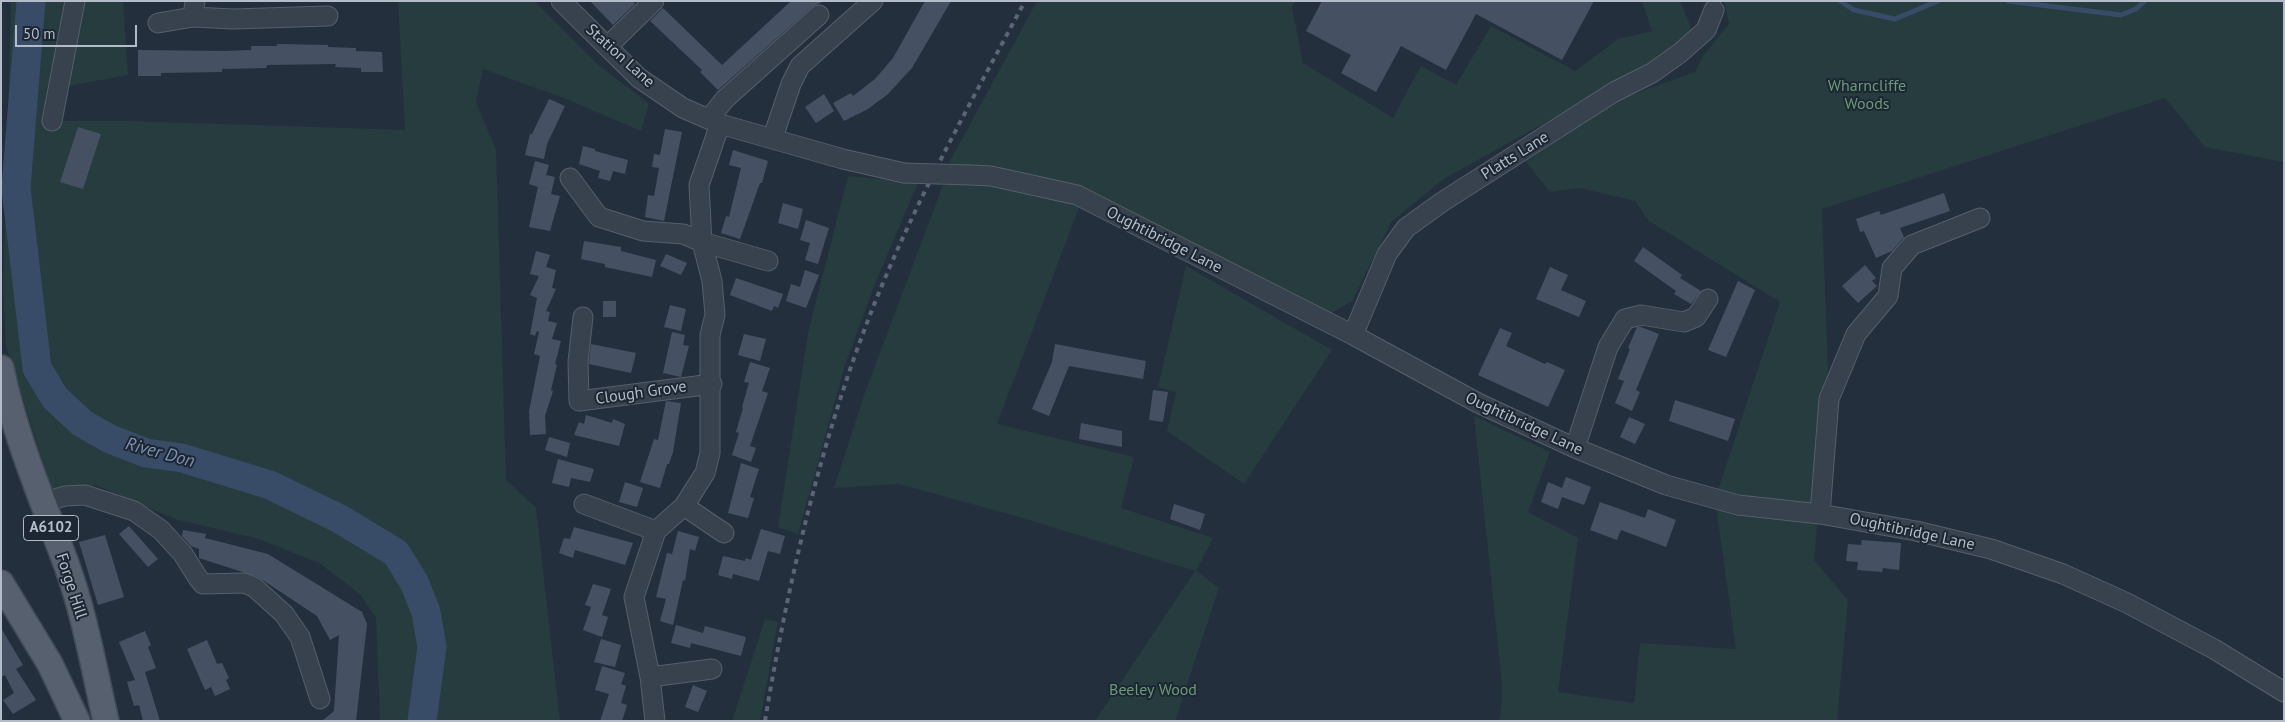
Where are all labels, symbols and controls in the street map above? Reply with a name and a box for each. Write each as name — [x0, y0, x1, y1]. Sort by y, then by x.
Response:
scale bar — [18, 15, 140, 47]
street label: Station Lane — [582, 20, 658, 92]
text: 50 m — [23, 24, 56, 43]
park label: Wharncliffe Woods — [1828, 76, 1906, 114]
street label: Platts Lane — [1478, 128, 1552, 184]
street label: Oughtibridge Lane — [1103, 203, 1225, 277]
street label: Clough Grove — [594, 377, 688, 409]
street label: Oughtibridge Lane — [1462, 388, 1586, 460]
water label: River Don — [123, 433, 197, 473]
street label: Oughtibridge Lane — [1848, 509, 1976, 555]
road number: A6102 — [23, 516, 78, 540]
street label: Forge Hill — [51, 551, 91, 621]
park label: Beeley Wood — [1109, 680, 1197, 700]

